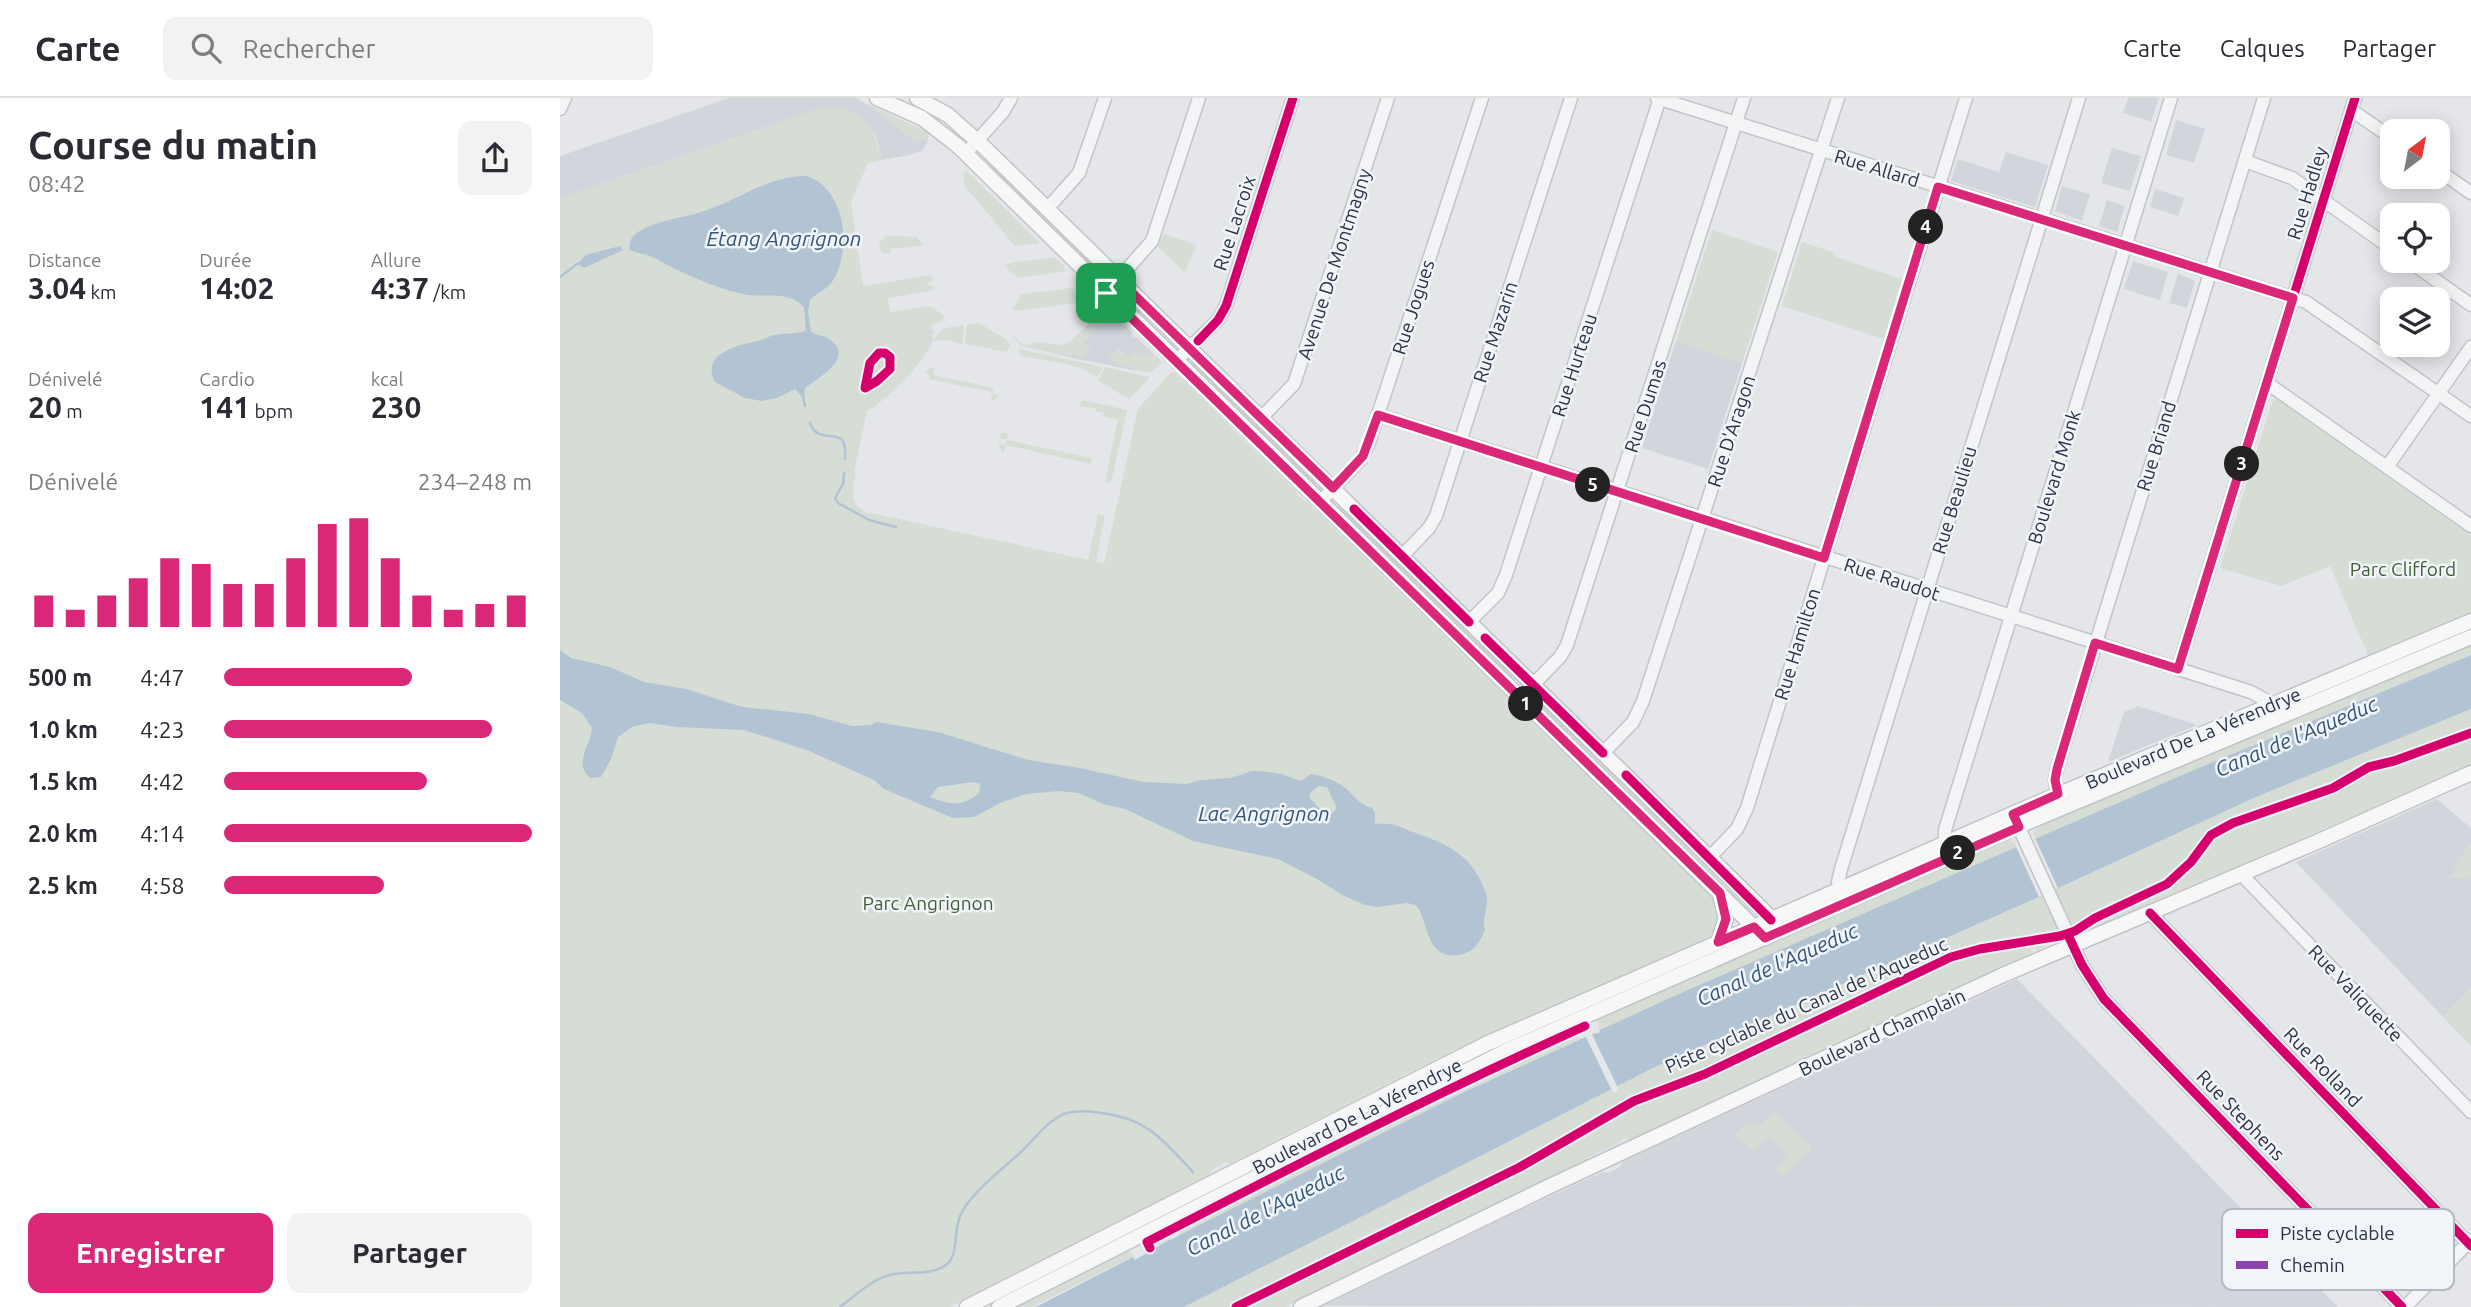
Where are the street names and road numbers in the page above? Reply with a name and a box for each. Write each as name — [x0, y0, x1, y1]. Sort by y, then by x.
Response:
street label: Rue Hadley — [2282, 144, 2332, 242]
street label: Rue Allard — [1832, 145, 1922, 191]
street label: Avenue De Montmagny — [1293, 166, 1375, 362]
street label: Rue Lacroix — [1208, 172, 1260, 273]
street label: Rue Jogues — [1387, 257, 1439, 357]
street label: Rue Mazarin — [1468, 279, 1522, 385]
street label: Rue Hurteau — [1547, 311, 1601, 419]
street label: Rue Dumas — [1620, 357, 1670, 455]
street label: Rue D'Aragon — [1703, 372, 1759, 490]
street label: Rue Briand — [2132, 398, 2180, 494]
street label: Boulevard Monk — [2023, 407, 2085, 547]
street label: Rue Beaulieu — [1927, 443, 1981, 557]
street label: Rue Raudot — [1841, 553, 1943, 605]
street label: Rue Hamilton — [1770, 585, 1824, 703]
street label: Boulevard De La Vérendrye — [2082, 683, 2304, 793]
street label: Piste cyclable du Canal de l'Aqueduc — [1661, 933, 1951, 1077]
street label: Rue Valiquette — [2304, 940, 2408, 1046]
street label: Boulevard Champlain — [1795, 984, 1969, 1080]
street label: Rue Rolland — [2280, 1023, 2366, 1111]
street label: Boulevard De La Vérendrye — [1249, 1054, 1465, 1178]
street label: Rue Stephens — [2192, 1065, 2290, 1165]

